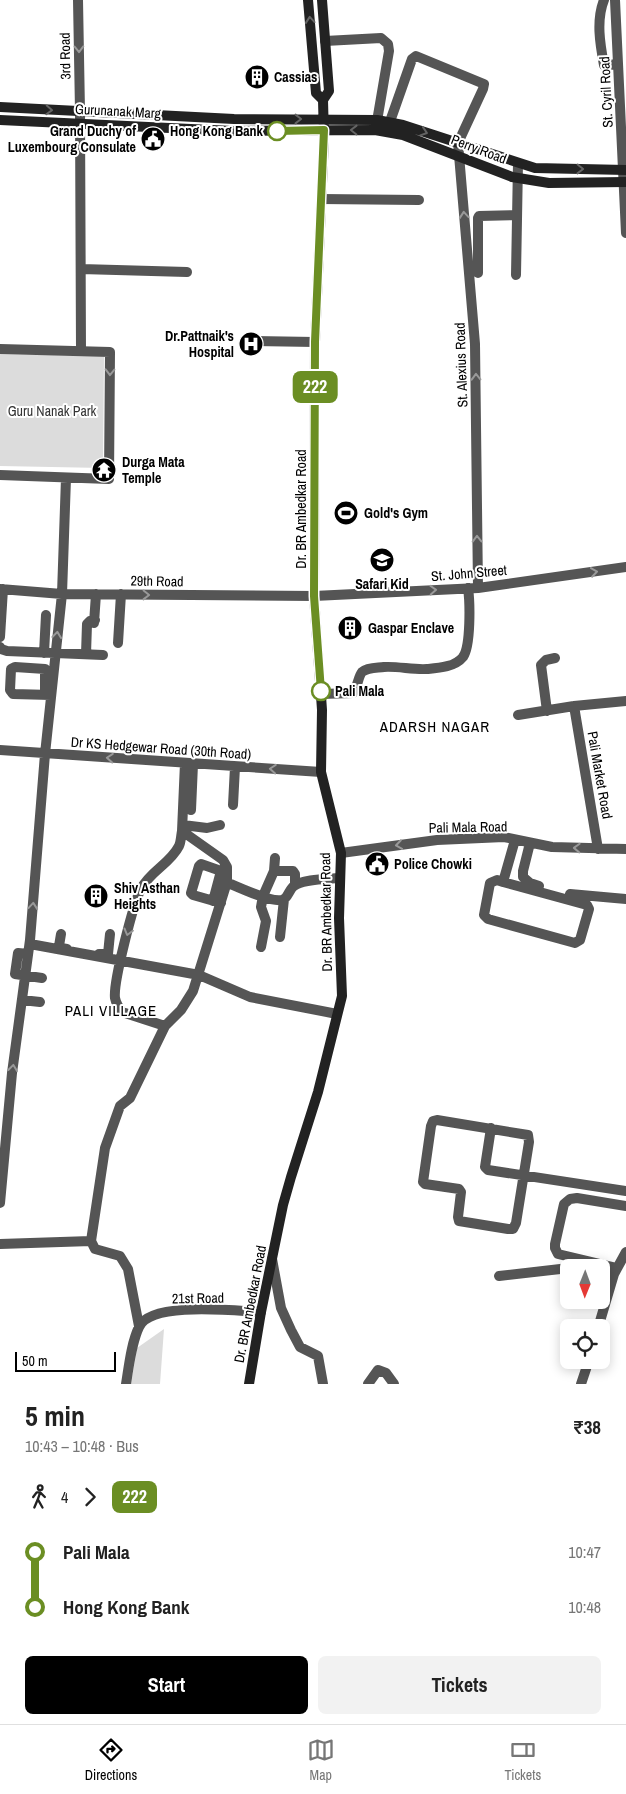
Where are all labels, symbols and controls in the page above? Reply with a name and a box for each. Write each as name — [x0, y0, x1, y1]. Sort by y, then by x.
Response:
one-way arrow — [304, 16, 315, 24]
street label: 3rd Road — [56, 32, 74, 80]
one-way arrow — [74, 45, 84, 53]
street label: St. Cyril Road — [595, 56, 617, 128]
building icon: Cassias — [244, 64, 270, 90]
place label: Cassias — [274, 68, 317, 86]
street label: Gurunanak Marg — [75, 100, 162, 122]
one-way arrow — [45, 104, 53, 115]
one-way arrow — [295, 114, 303, 124]
marker: Hong Kong Bank — [267, 121, 287, 141]
place label: Grand Duchy of Luxembourg Consulate — [8, 122, 136, 156]
place label: Hong Kong Bank — [170, 122, 264, 140]
one-way arrow — [350, 125, 358, 135]
public building icon: Grand Duchy of Luxembourg Consulate — [140, 126, 166, 152]
one-way arrow — [419, 126, 428, 136]
street label: Perry Road — [449, 130, 509, 168]
one-way arrow — [577, 164, 585, 174]
one-way arrow — [458, 210, 469, 218]
street label: St. Alexius Road — [451, 322, 471, 408]
place label: Dr.Pattnaik's Hospital — [165, 327, 234, 361]
hospital icon: Dr.Pattnaik's Hospital — [238, 331, 264, 357]
one-way arrow — [105, 368, 115, 376]
line badge: 222 — [286, 371, 344, 403]
one-way arrow — [471, 372, 481, 380]
text: 222 — [303, 374, 327, 399]
park label: Guru Nanak Park — [8, 402, 97, 420]
street label: Dr. BR Ambedkar Road — [292, 449, 310, 569]
place label: Durga Mata Temple — [122, 453, 185, 487]
temple icon: Durga Mata Temple — [91, 457, 117, 483]
sports icon: Gold's Gym — [333, 500, 359, 526]
place label: Gold's Gym — [364, 504, 428, 522]
one-way arrow — [472, 535, 483, 543]
school or university icon: Safari Kid — [369, 547, 395, 573]
street label: St. John Street — [430, 561, 508, 585]
one-way arrow — [590, 567, 599, 577]
street label: 29th Road — [130, 572, 184, 590]
place label: Safari Kid — [355, 575, 409, 593]
one-way arrow — [429, 585, 437, 596]
one-way arrow — [142, 589, 150, 600]
building icon: Gaspar Enclave — [337, 615, 363, 641]
place label: Gaspar Enclave — [368, 619, 454, 637]
one-way arrow — [52, 631, 63, 639]
marker: Pali Mala — [311, 681, 331, 701]
place label: Pali Mala — [335, 682, 385, 700]
district label: ADARSH NAGAR — [379, 716, 490, 737]
street label: Pali Market Road — [583, 730, 617, 820]
street label: Dr KS Hedgewar Road (30th Road) — [70, 733, 252, 763]
one-way arrow — [106, 753, 114, 764]
one-way arrow — [268, 764, 276, 775]
street label: Pali Mala Road — [429, 817, 507, 837]
one-way arrow — [394, 839, 402, 850]
one-way arrow — [573, 843, 581, 854]
public building icon: Police Chowki — [364, 851, 390, 877]
street label: Dr. BR Ambedkar Road — [316, 852, 336, 972]
place label: Police Chowki — [394, 855, 472, 873]
place label: Shiv Asthan Heights — [114, 879, 180, 913]
building icon: Shiv Asthan Heights — [83, 883, 109, 909]
one-way arrow — [27, 902, 38, 910]
one-way arrow — [123, 928, 133, 936]
district label: PALI VILLAGE — [65, 1000, 157, 1021]
one-way arrow — [7, 1063, 18, 1071]
street label: Dr. BR Ambedkar Road — [230, 1244, 270, 1364]
north arrow — [560, 1259, 610, 1309]
map controls — [560, 1259, 610, 1369]
street label: 21st Road — [172, 1289, 224, 1307]
button: locate — [560, 1319, 610, 1369]
scale bar — [15, 1349, 116, 1372]
text: 50 m — [22, 1352, 48, 1370]
text: 5 min — [25, 1397, 85, 1435]
text: ₹38 — [573, 1414, 601, 1440]
text: 10:43 – 10:48 · Bus — [25, 1435, 139, 1457]
icon: walk — [25, 1483, 53, 1511]
icon: forward — [76, 1483, 104, 1511]
text: 222 — [122, 1484, 147, 1509]
text: 4 — [61, 1486, 68, 1508]
text: Pali Mala — [63, 1539, 130, 1565]
text: 10:47 — [568, 1541, 601, 1563]
text: Hong Kong Bank — [63, 1594, 189, 1620]
text: 10:48 — [568, 1596, 601, 1618]
button: Start — [25, 1656, 308, 1714]
button: Tickets — [318, 1656, 601, 1714]
tab: Directions — [85, 1736, 137, 1784]
tab: Map — [307, 1736, 335, 1784]
tab: Tickets — [504, 1736, 541, 1784]

